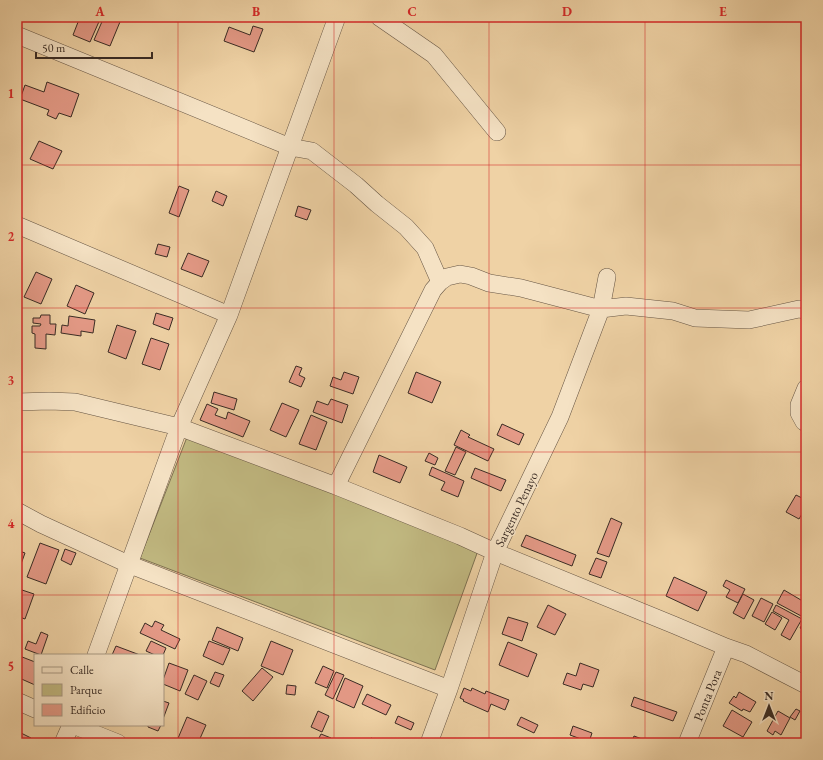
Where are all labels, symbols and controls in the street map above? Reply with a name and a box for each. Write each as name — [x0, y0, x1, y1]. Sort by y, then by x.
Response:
text: A — [94, 3, 105, 20]
text: B — [252, 3, 260, 20]
text: C — [407, 3, 417, 20]
text: D — [562, 3, 572, 20]
text: E — [719, 3, 727, 20]
scale bar — [36, 34, 152, 60]
text: 50 m — [42, 40, 66, 56]
text: 1 — [8, 85, 15, 102]
text: 2 — [8, 228, 15, 245]
text: 3 — [8, 372, 15, 389]
street label: Sargento Penayo — [491, 469, 542, 550]
text: 4 — [8, 515, 15, 532]
legend — [34, 654, 164, 726]
text: 5 — [8, 658, 14, 675]
text: Calle — [70, 662, 94, 678]
street label: Ponta Pora — [689, 666, 726, 723]
text: Parque — [70, 682, 102, 698]
north arrow — [749, 686, 789, 726]
text: N — [765, 689, 774, 703]
text: Edificio — [70, 702, 106, 718]

